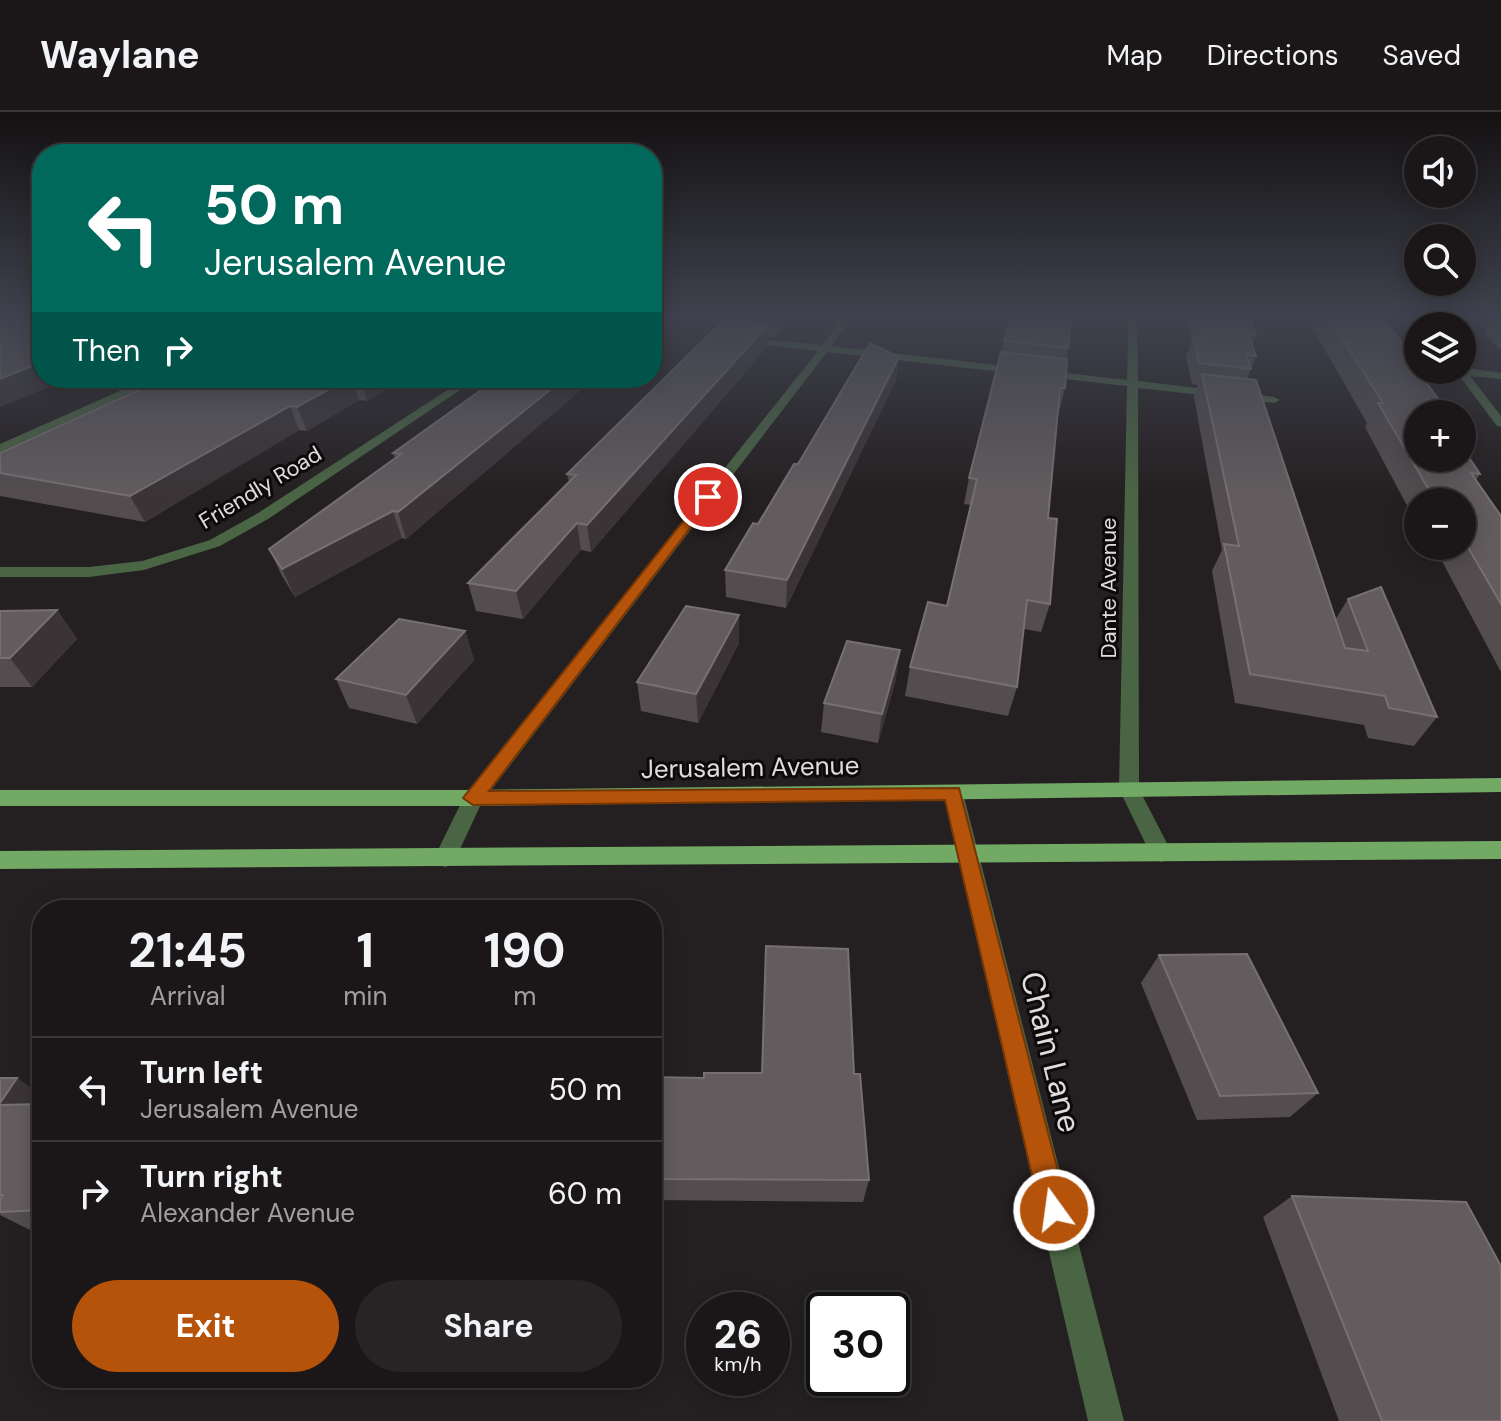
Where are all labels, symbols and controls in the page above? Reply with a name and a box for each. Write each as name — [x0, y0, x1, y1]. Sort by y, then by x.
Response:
text: Waylane — [40, 30, 200, 80]
text: Map — [1106, 37, 1163, 74]
text: Directions — [1207, 37, 1339, 74]
text: Saved — [1383, 37, 1461, 74]
map controls — [1404, 136, 1476, 560]
button: sound — [1404, 136, 1476, 208]
text: 50 m — [204, 168, 344, 241]
icon: left — [72, 176, 176, 280]
button: search — [1404, 224, 1476, 296]
text: Jerusalem Avenue — [204, 239, 507, 286]
button: layers — [1404, 312, 1476, 384]
icon: right — [156, 328, 200, 372]
text: Then — [72, 331, 140, 370]
button: + — [1404, 400, 1476, 472]
street label: Friendly Road — [194, 439, 327, 535]
pin — [674, 463, 742, 531]
icon: arrive — [686, 475, 730, 519]
button: − — [1404, 488, 1476, 560]
street label: Dante Avenue — [1094, 517, 1123, 659]
street label: Jerusalem Avenue — [640, 748, 860, 786]
text: 21:45 — [128, 919, 247, 982]
text: 1 — [357, 919, 374, 982]
text: 190 — [484, 919, 566, 982]
street label: Chain Lane — [1011, 967, 1091, 1137]
text: Arrival — [150, 979, 225, 1013]
text: min — [343, 979, 387, 1013]
text: m — [513, 979, 536, 1013]
text: Turn left — [140, 1053, 263, 1092]
icon: left — [72, 1067, 116, 1111]
text: 50 m — [548, 1070, 622, 1109]
text: Jerusalem Avenue — [140, 1092, 359, 1126]
text: Turn right — [140, 1157, 283, 1196]
position arrow — [1012, 1168, 1096, 1252]
icon: right — [72, 1171, 116, 1215]
text: 60 m — [548, 1174, 622, 1213]
text: Alexander Avenue — [140, 1196, 355, 1230]
button: Exit — [72, 1280, 339, 1372]
button: Share — [355, 1280, 622, 1372]
speed limit sign: 30 — [806, 1292, 910, 1396]
text: 26 — [714, 1308, 762, 1360]
text: km/h — [714, 1351, 762, 1377]

